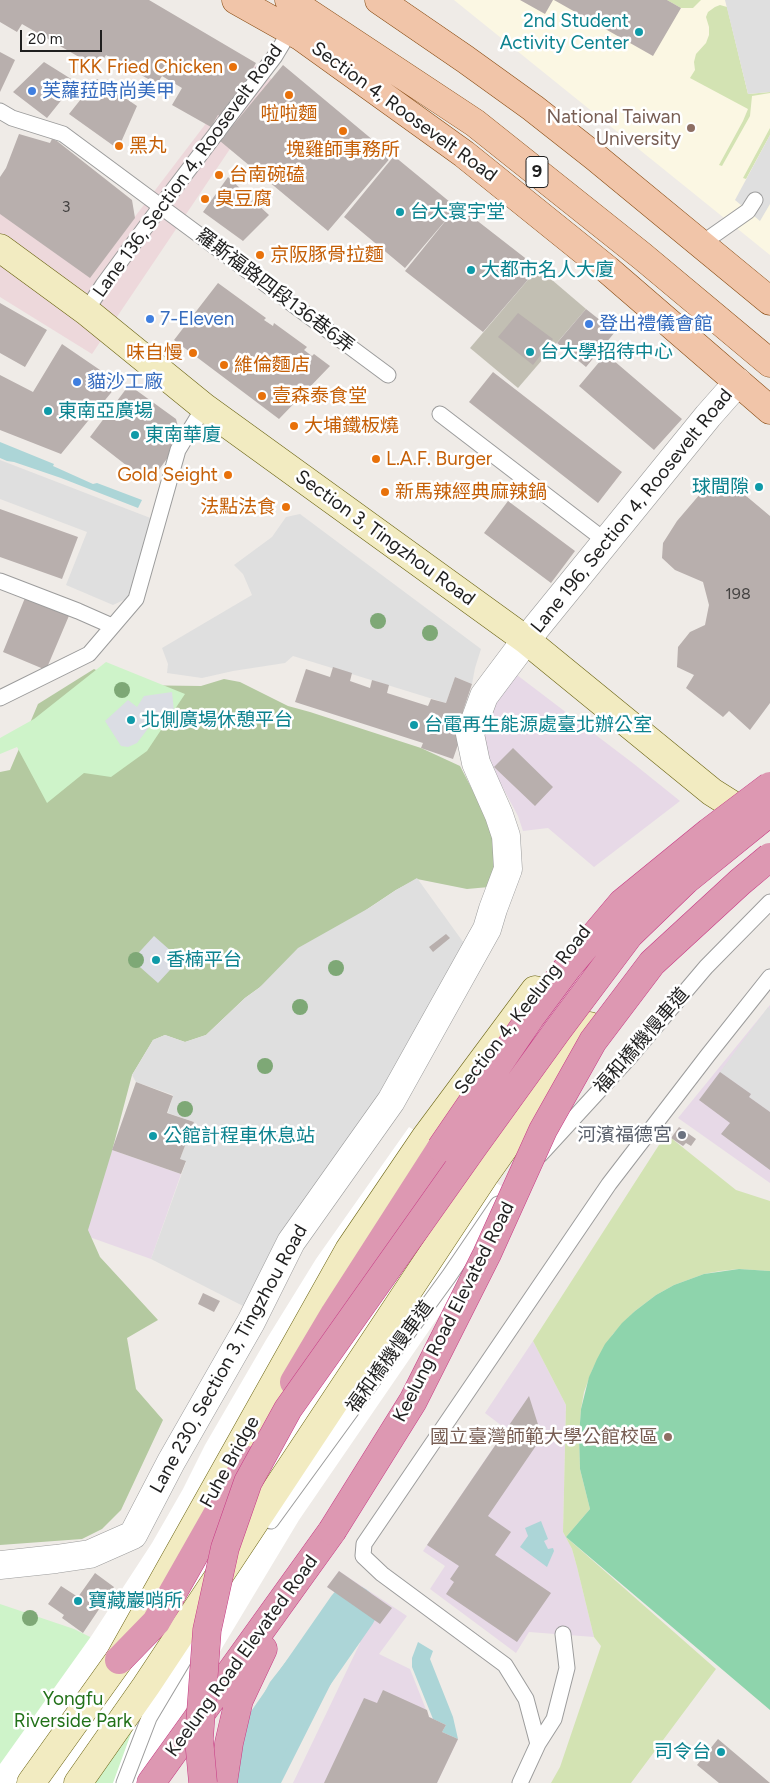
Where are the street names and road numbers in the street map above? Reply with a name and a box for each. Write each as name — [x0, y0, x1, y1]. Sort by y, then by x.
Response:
street label: Section 4, Roosevelt Road — [307, 37, 501, 187]
street label: Lane 136, Section 4, Roosevelt Road — [89, 40, 287, 302]
road number: 9 — [526, 156, 548, 188]
street label: 羅斯福路四段136巷6弄 — [192, 224, 358, 358]
street label: Lane 196, Section 4, Roosevelt Road — [526, 384, 738, 638]
street label: Section 3, Tingzhou Road — [291, 465, 479, 611]
street label: Section 4, Keelung Road — [450, 921, 596, 1099]
street label: 福和橋機慢車道 — [590, 983, 694, 1099]
street label: Keelung Road Elevated Road — [388, 1198, 520, 1426]
street label: Lane 230, Section 3, Tingzhou Road — [145, 1221, 313, 1497]
street label: 福和橋機慢車道 — [342, 1296, 438, 1418]
street label: Fuhe Bridge — [195, 1412, 265, 1512]
street label: Keelung Road Elevated Road — [161, 1551, 323, 1761]

